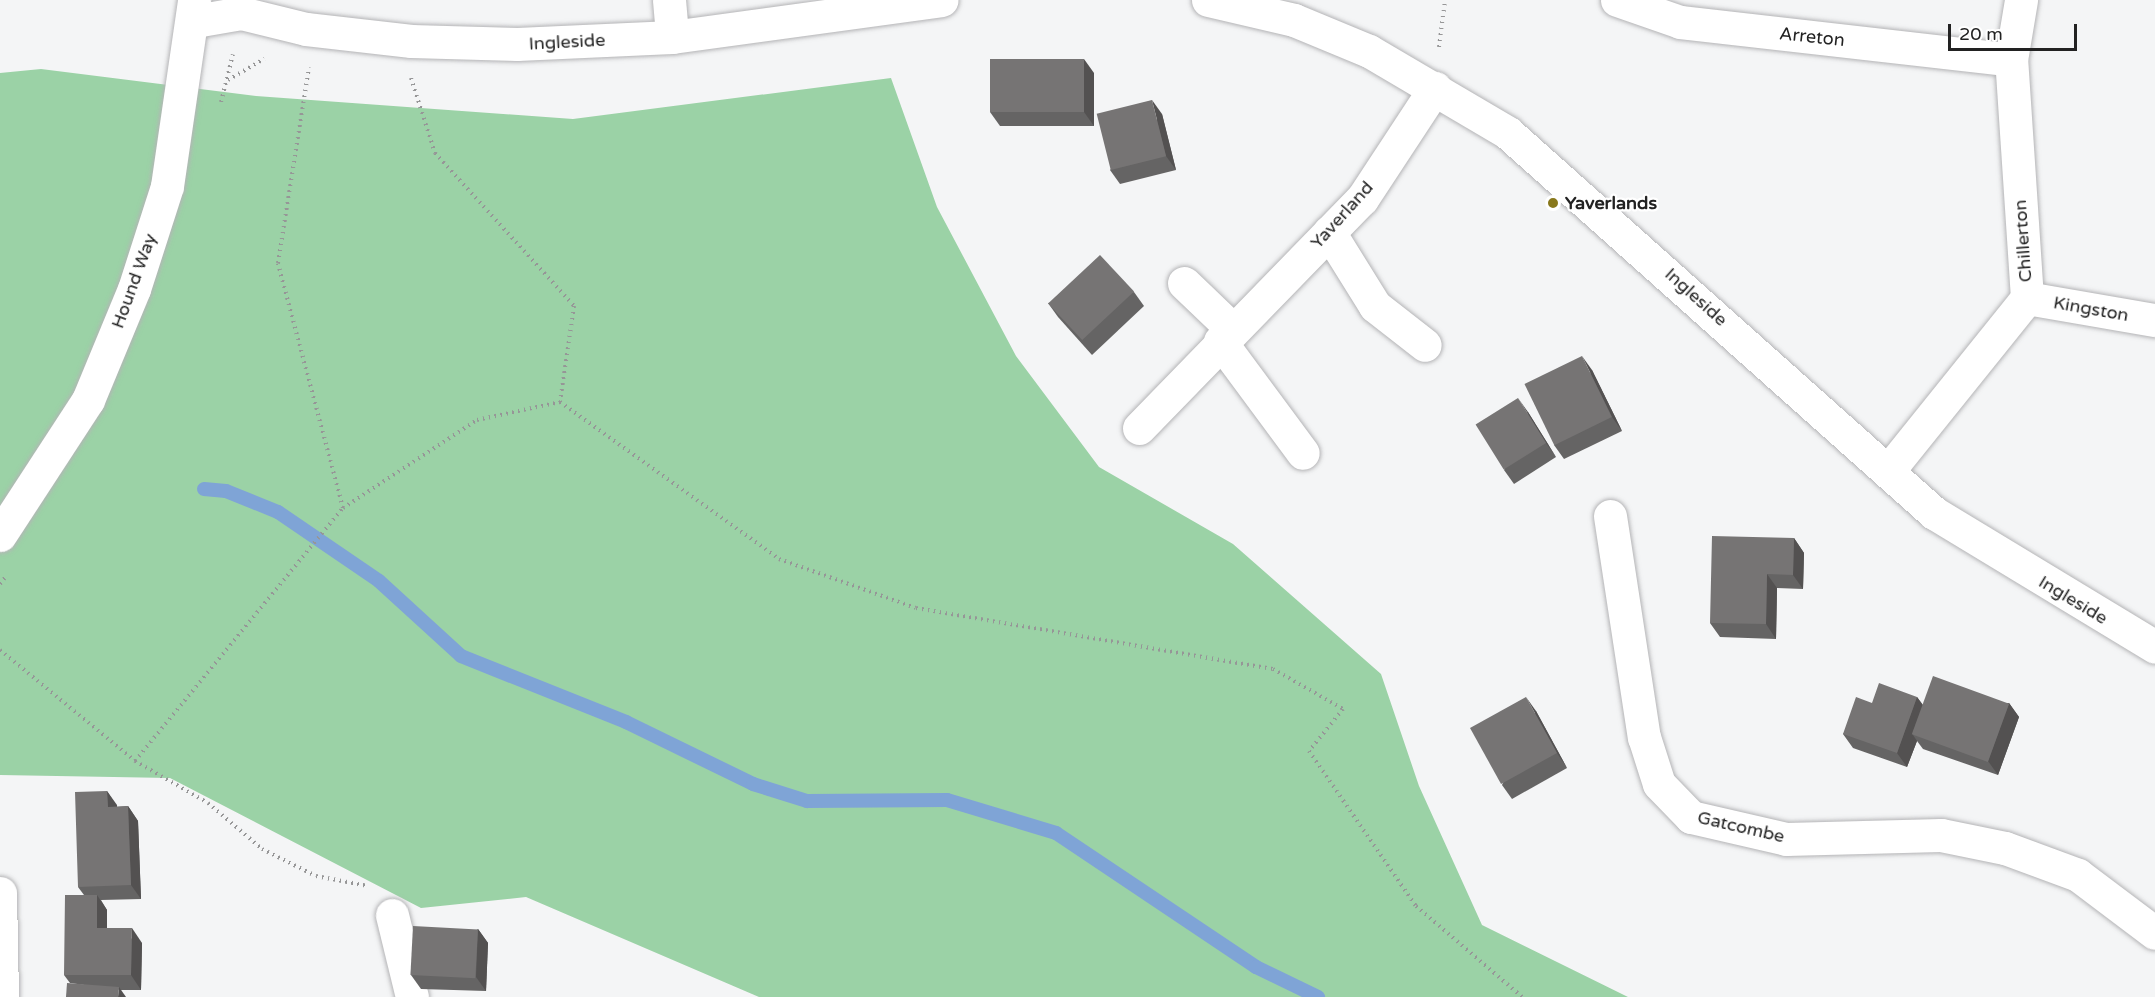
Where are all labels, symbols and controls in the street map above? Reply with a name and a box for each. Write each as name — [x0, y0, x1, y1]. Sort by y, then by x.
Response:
scale bar — [1951, 12, 2080, 50]
street label: Arreton — [1778, 23, 1846, 51]
text: 20 m — [1959, 23, 2003, 45]
street label: Ingleside — [528, 29, 606, 55]
street label: Yaverland — [1306, 177, 1378, 253]
place label: Yaverlands — [1565, 192, 1657, 214]
marker: Yaverlands — [1546, 196, 1560, 210]
street label: Chillerton — [2009, 199, 2037, 283]
street label: Hound Way — [107, 231, 161, 331]
street label: Ingleside — [1660, 263, 1732, 331]
street label: Kingston — [2052, 292, 2130, 326]
street label: Ingleside — [2035, 571, 2111, 629]
street label: Gatcombe — [1695, 806, 1787, 848]

